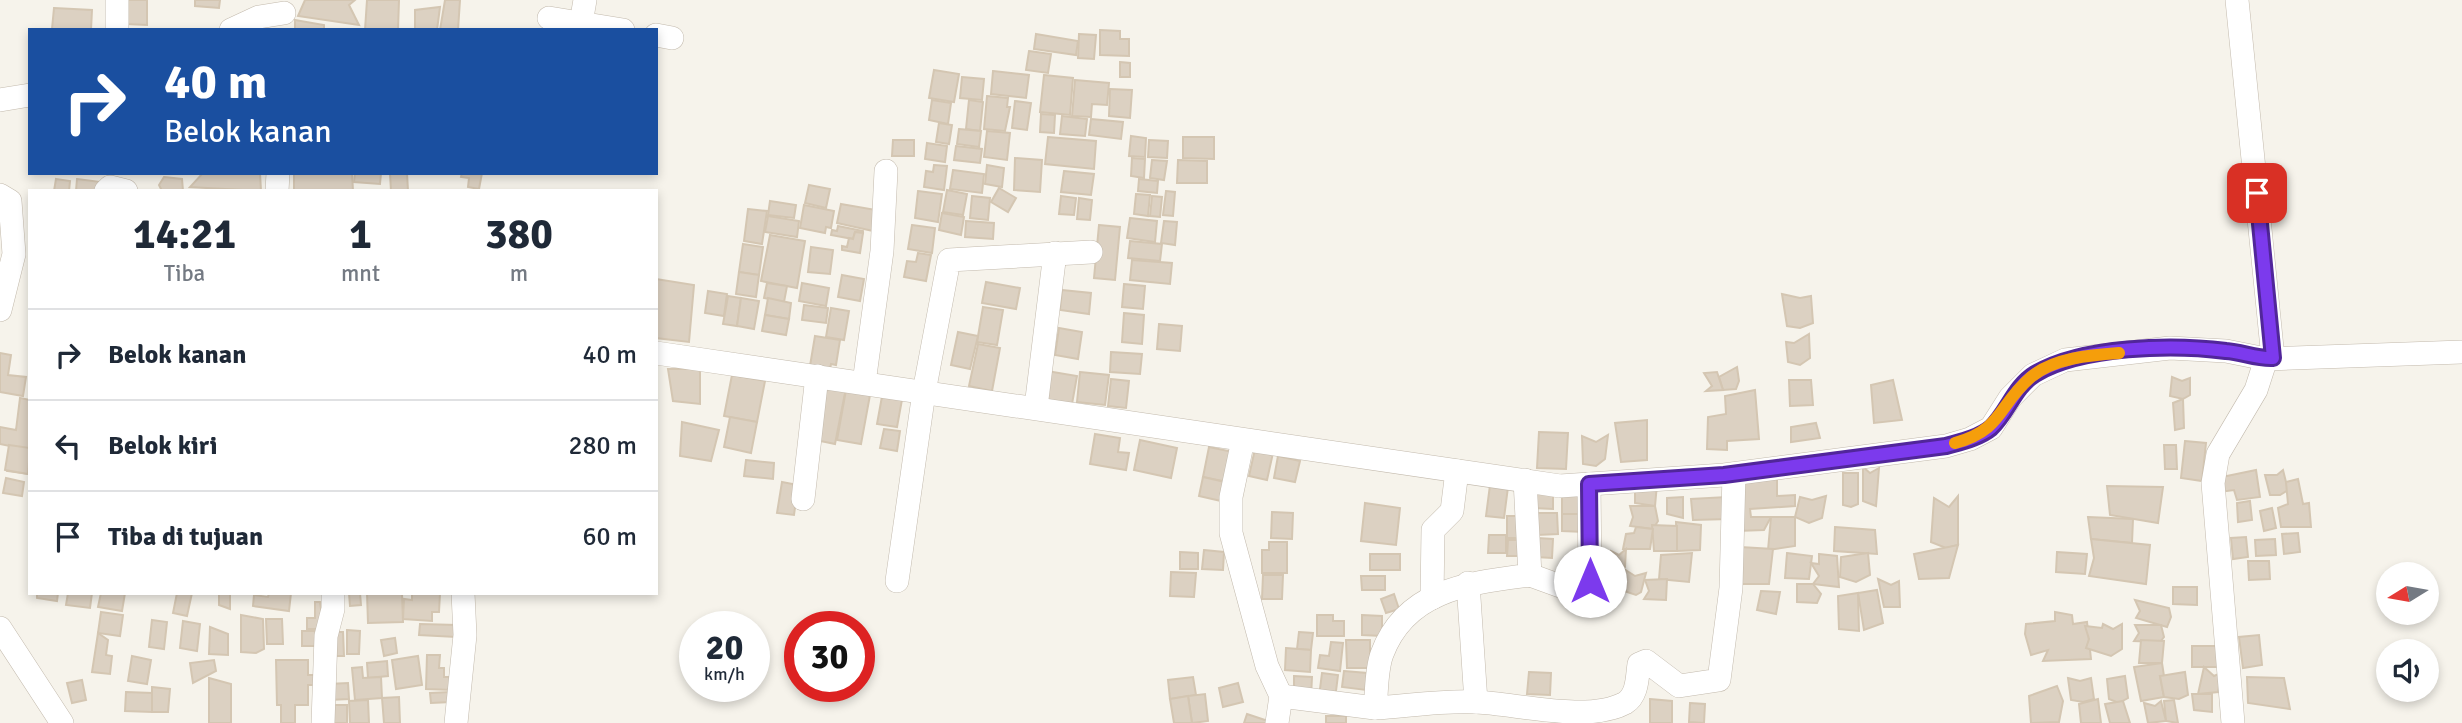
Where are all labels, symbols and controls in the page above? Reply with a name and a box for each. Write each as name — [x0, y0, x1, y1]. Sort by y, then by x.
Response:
text: 40 m — [164, 52, 267, 112]
icon: right — [49, 56, 140, 147]
text: Belok kanan — [164, 112, 332, 151]
pin — [2227, 163, 2287, 223]
icon: arrive — [2238, 174, 2276, 212]
text: 14:21 — [133, 209, 236, 260]
text: 1 — [349, 209, 372, 260]
text: 380 — [485, 209, 553, 260]
text: Tiba — [164, 259, 205, 288]
text: mnt — [341, 259, 380, 288]
text: m — [510, 259, 528, 288]
icon: right — [49, 336, 87, 374]
text: Belok kanan — [108, 339, 246, 371]
text: 40 m — [582, 339, 637, 371]
icon: left — [49, 427, 87, 465]
text: Belok kiri — [108, 430, 217, 462]
text: 280 m — [568, 430, 637, 462]
icon: arrive — [49, 518, 87, 556]
text: Tiba di tujuan — [108, 521, 263, 553]
text: 60 m — [582, 521, 637, 553]
position arrow — [1553, 544, 1627, 618]
north arrow — [2376, 562, 2440, 625]
map controls — [2376, 562, 2439, 702]
speed limit sign: 30 — [784, 611, 875, 702]
text: 20 — [706, 626, 743, 669]
button: sound — [2376, 639, 2439, 702]
text: km/h — [704, 663, 745, 685]

